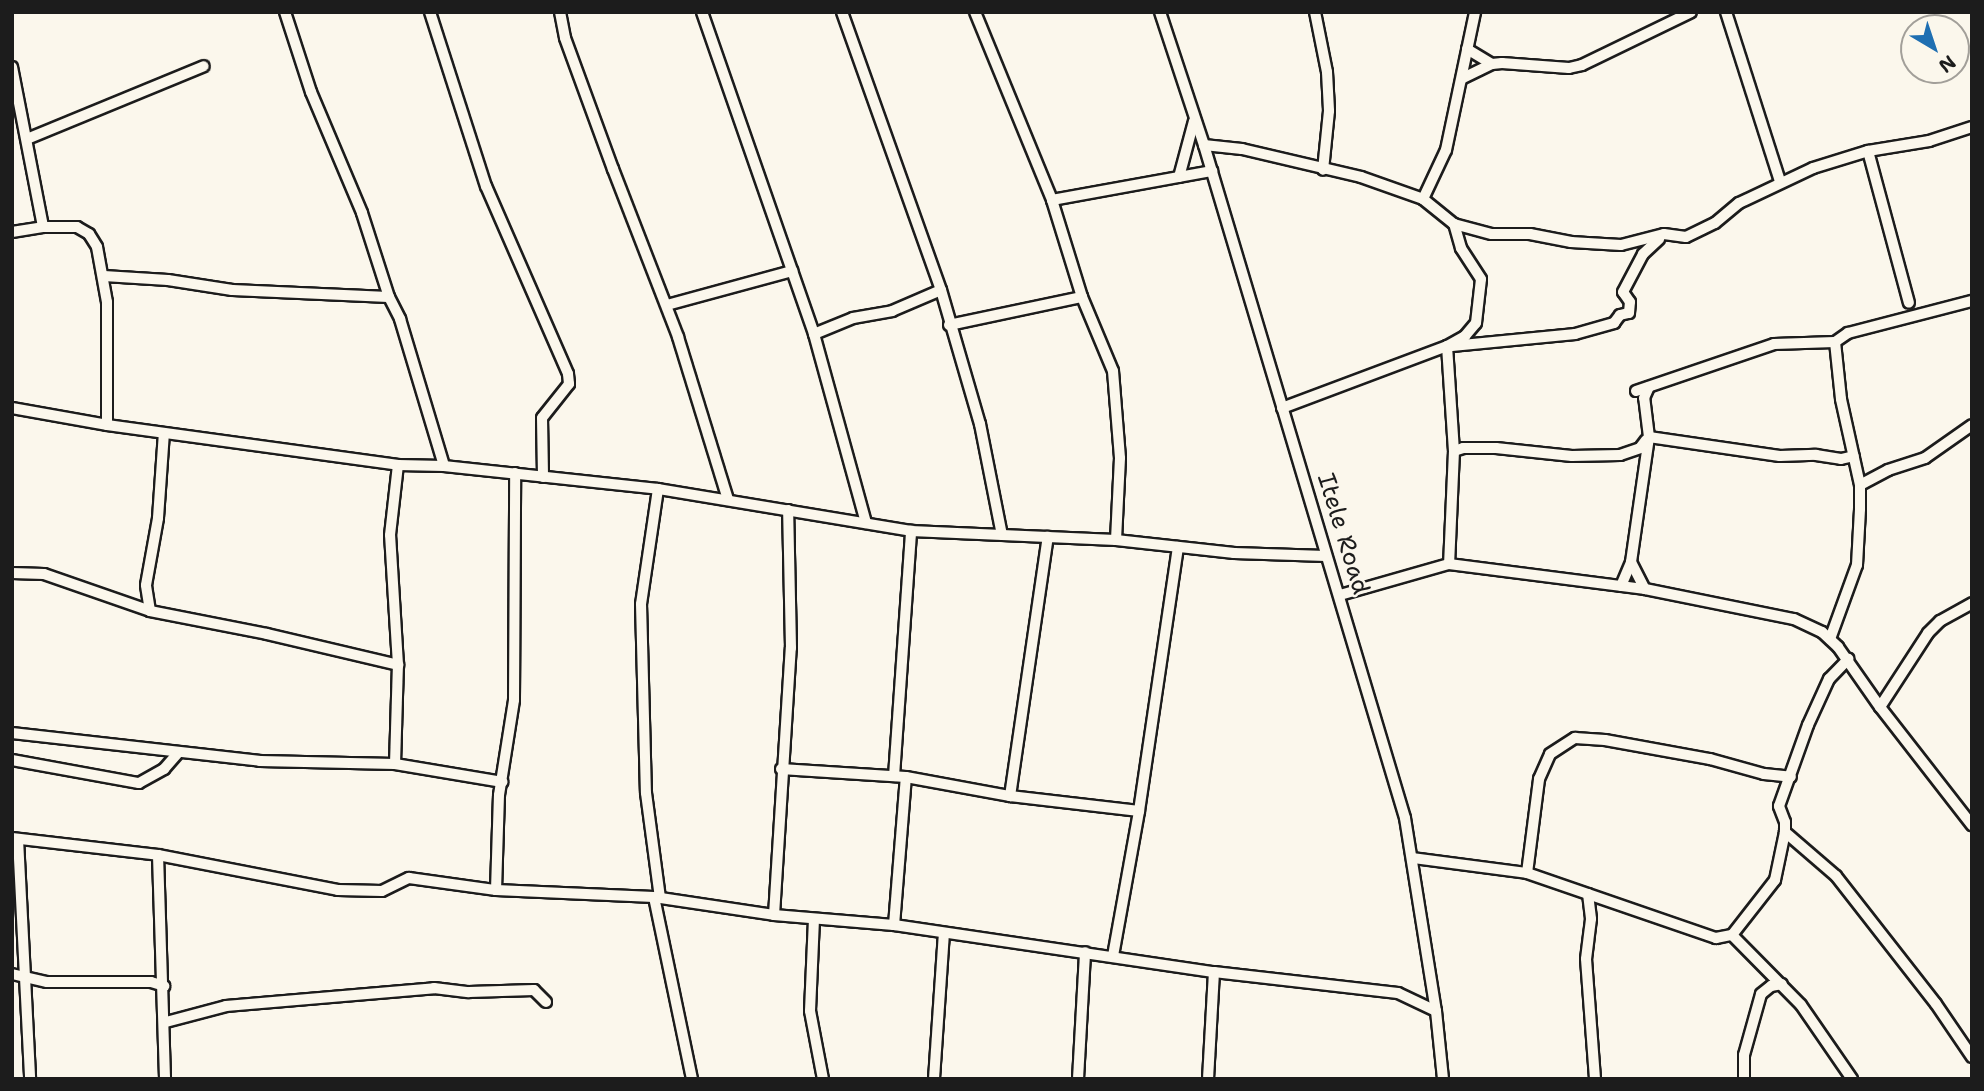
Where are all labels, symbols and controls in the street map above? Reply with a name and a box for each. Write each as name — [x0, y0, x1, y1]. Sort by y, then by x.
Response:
north arrow — [1900, 14, 1970, 84]
text: N — [1934, 50, 1961, 79]
street label: Itele Road — [1311, 470, 1375, 598]

